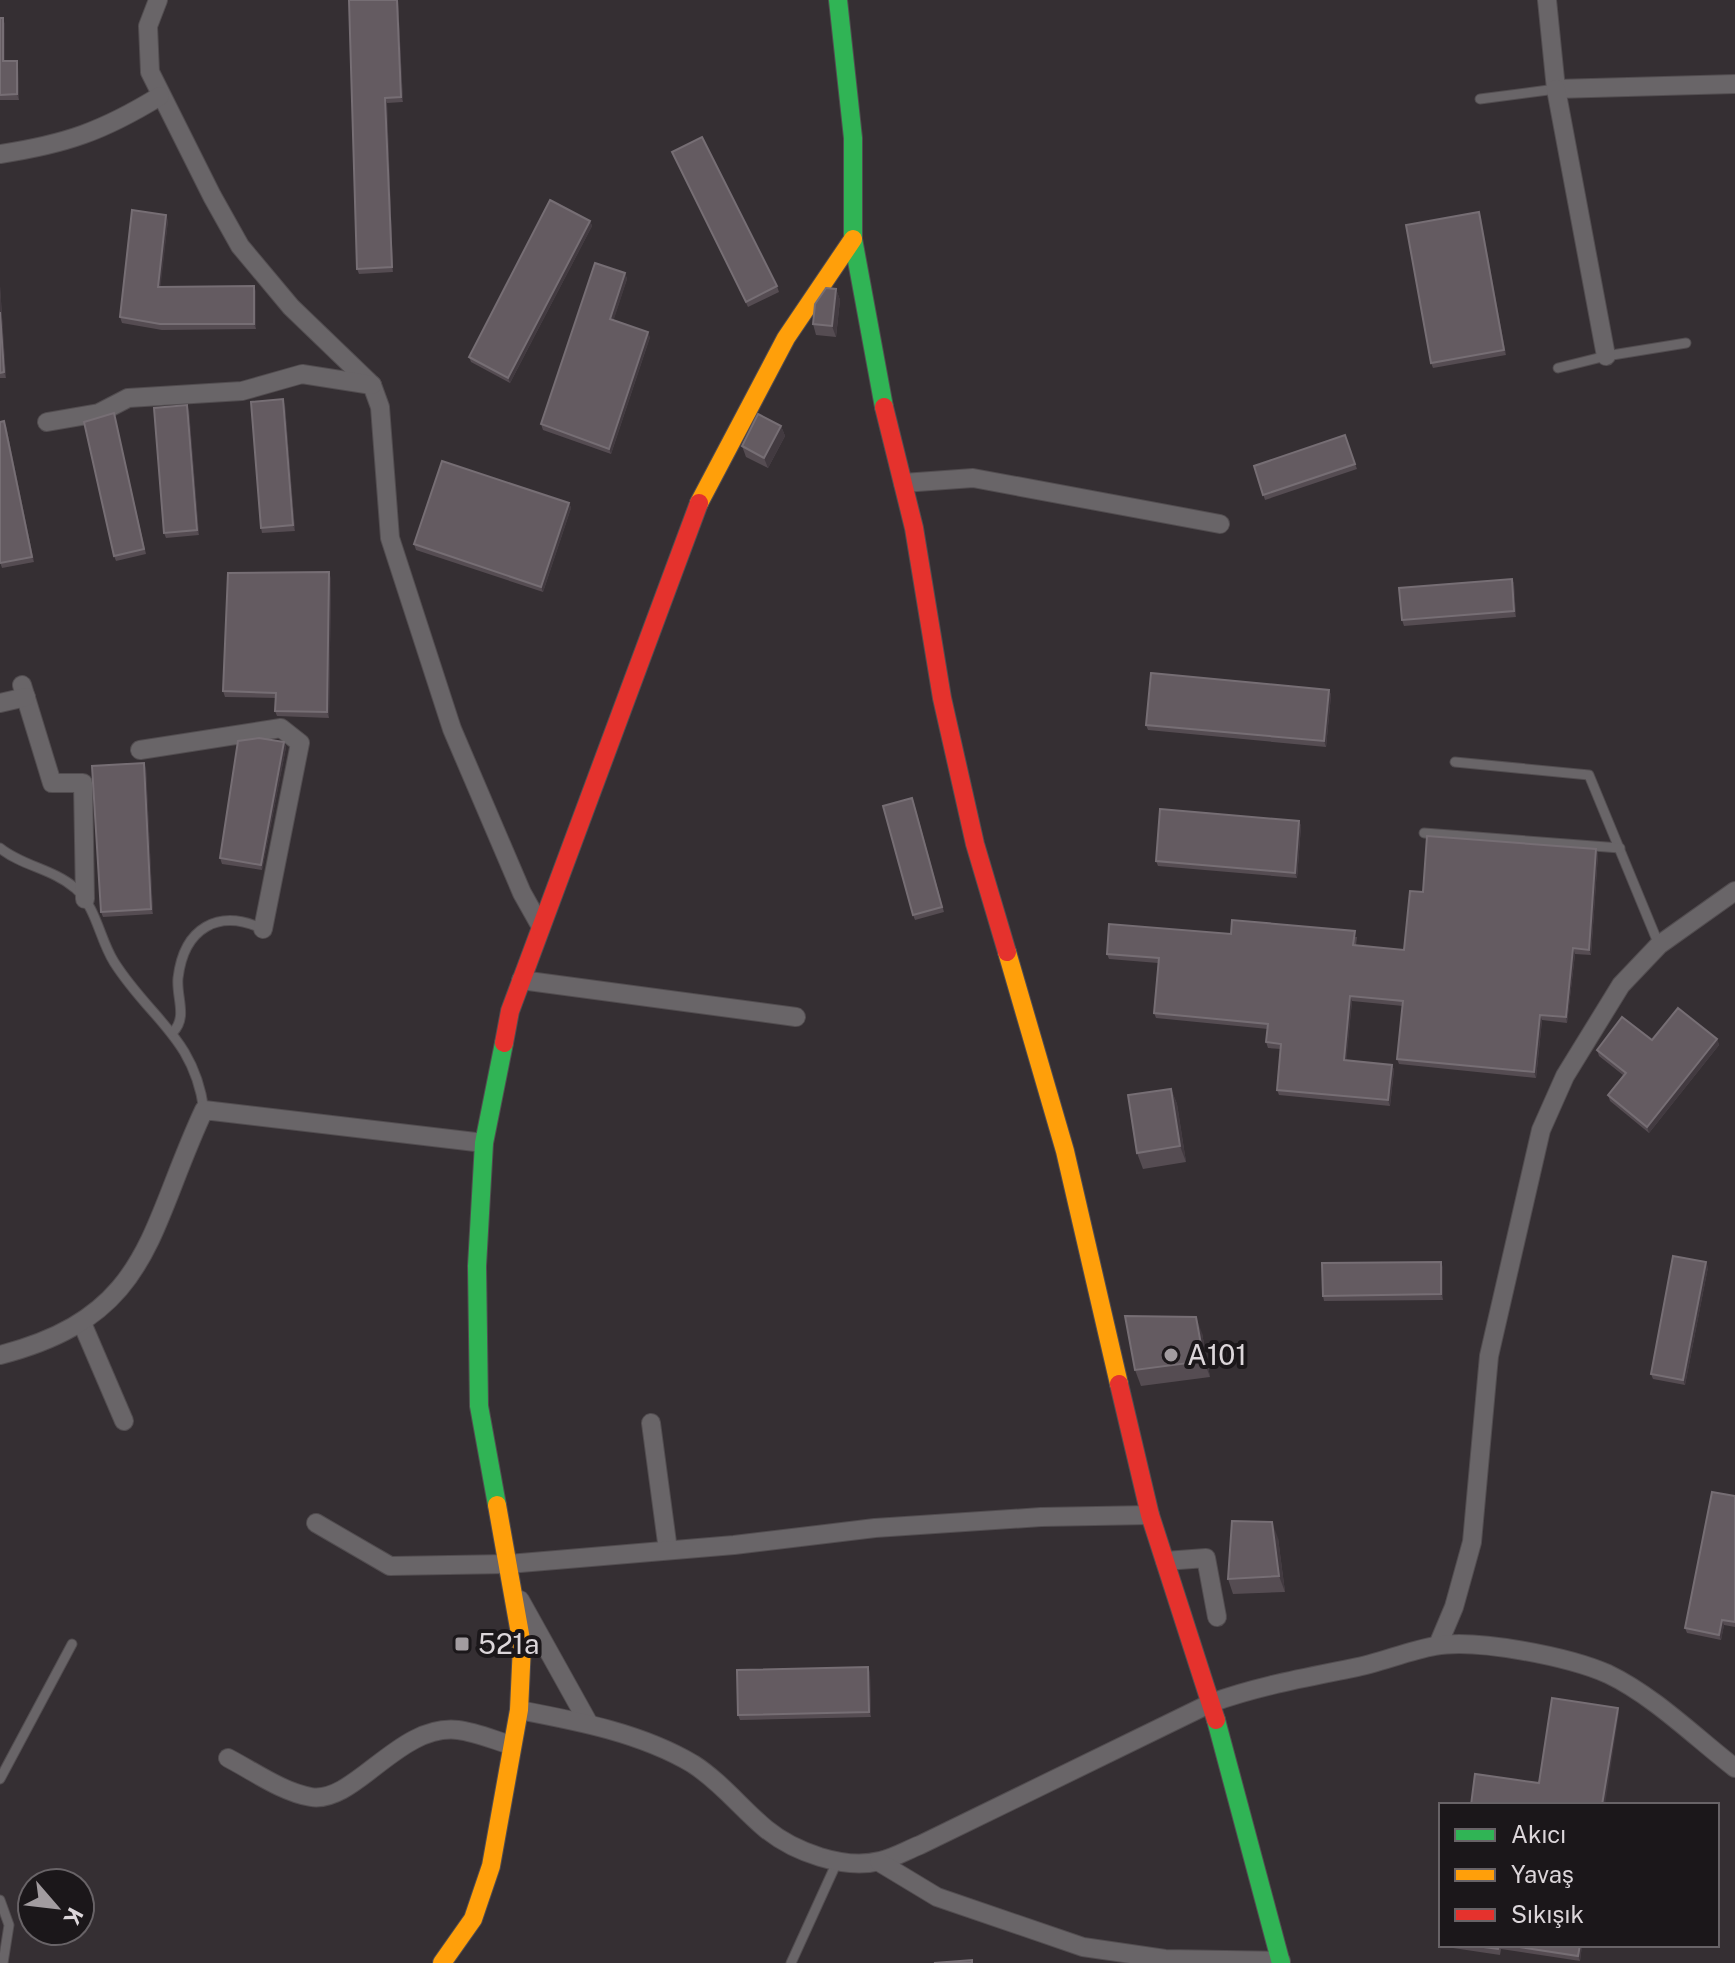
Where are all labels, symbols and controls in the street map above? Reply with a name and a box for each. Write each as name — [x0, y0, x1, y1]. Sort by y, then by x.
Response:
place label: A101 — [1187, 1338, 1247, 1371]
marker: A101 — [1162, 1346, 1180, 1364]
place label: 521a — [478, 1627, 540, 1660]
marker: 521a — [453, 1635, 471, 1653]
legend — [1439, 1803, 1719, 1947]
text: Akıcı — [1511, 1820, 1566, 1848]
text: Yavaş — [1511, 1860, 1574, 1888]
north arrow — [16, 1867, 96, 1947]
text: Sıkışık — [1511, 1900, 1584, 1928]
text: K — [58, 1903, 89, 1930]

